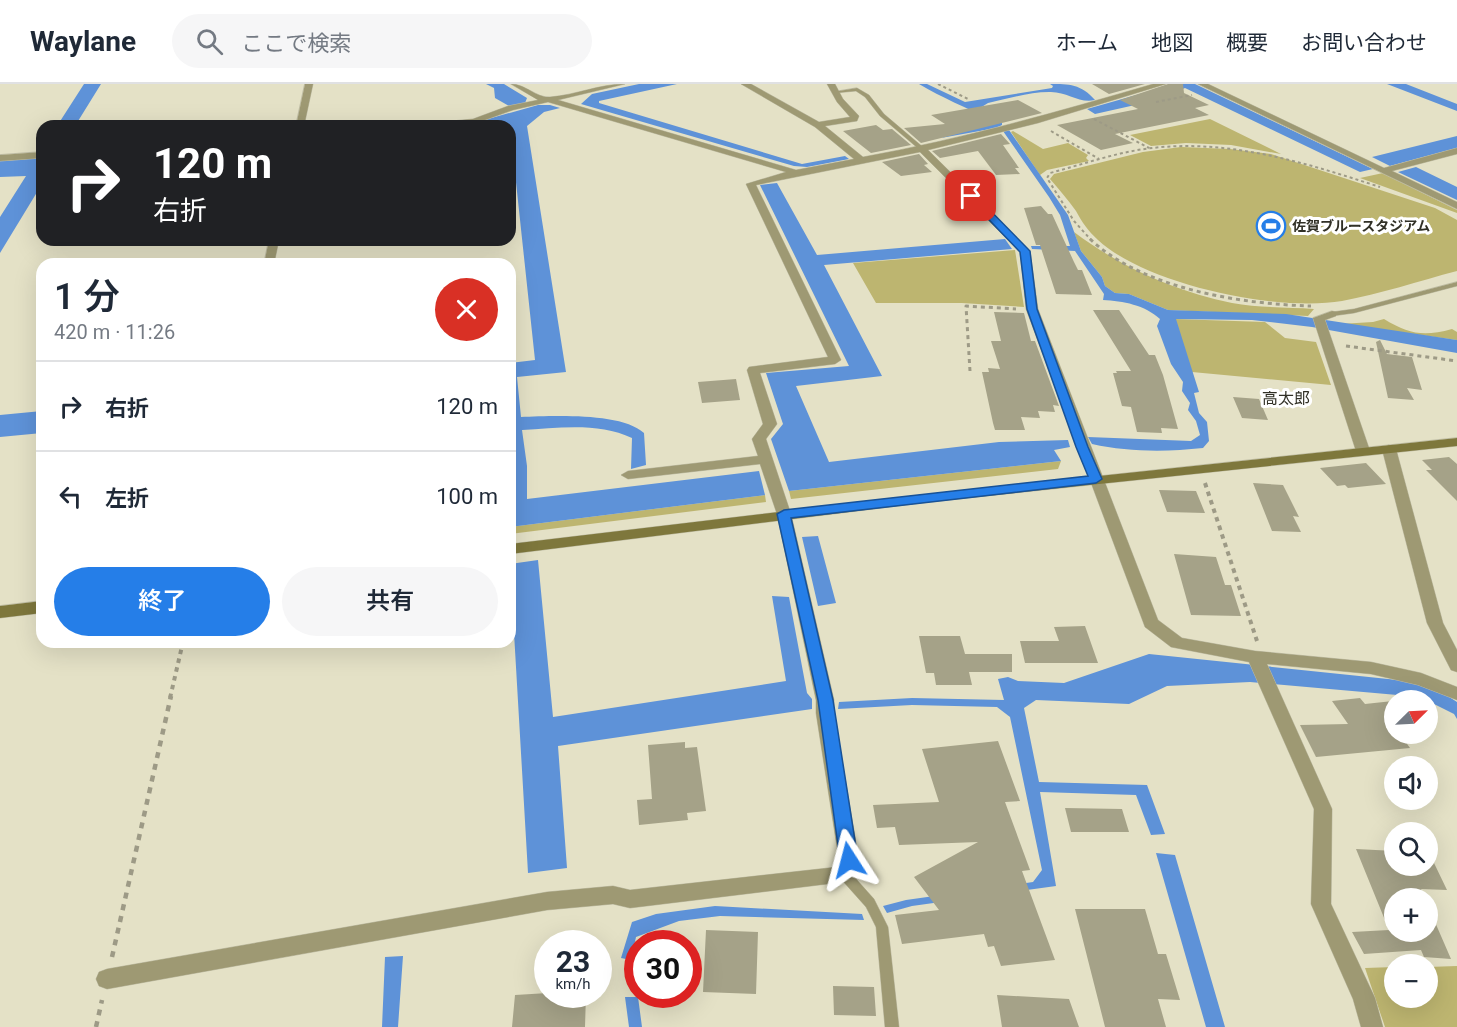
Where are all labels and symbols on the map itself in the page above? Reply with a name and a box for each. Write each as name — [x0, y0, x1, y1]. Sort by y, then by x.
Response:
pin — [945, 170, 996, 221]
sports icon: 佐賀ブルースタジアム — [1255, 210, 1287, 242]
place label: 佐賀ブルースタジアム — [1292, 218, 1430, 234]
district label: 高太郎 — [1262, 389, 1310, 408]
north arrow — [1384, 690, 1438, 744]
position arrow — [817, 828, 881, 892]
speed limit sign: 30 — [624, 930, 702, 1008]

